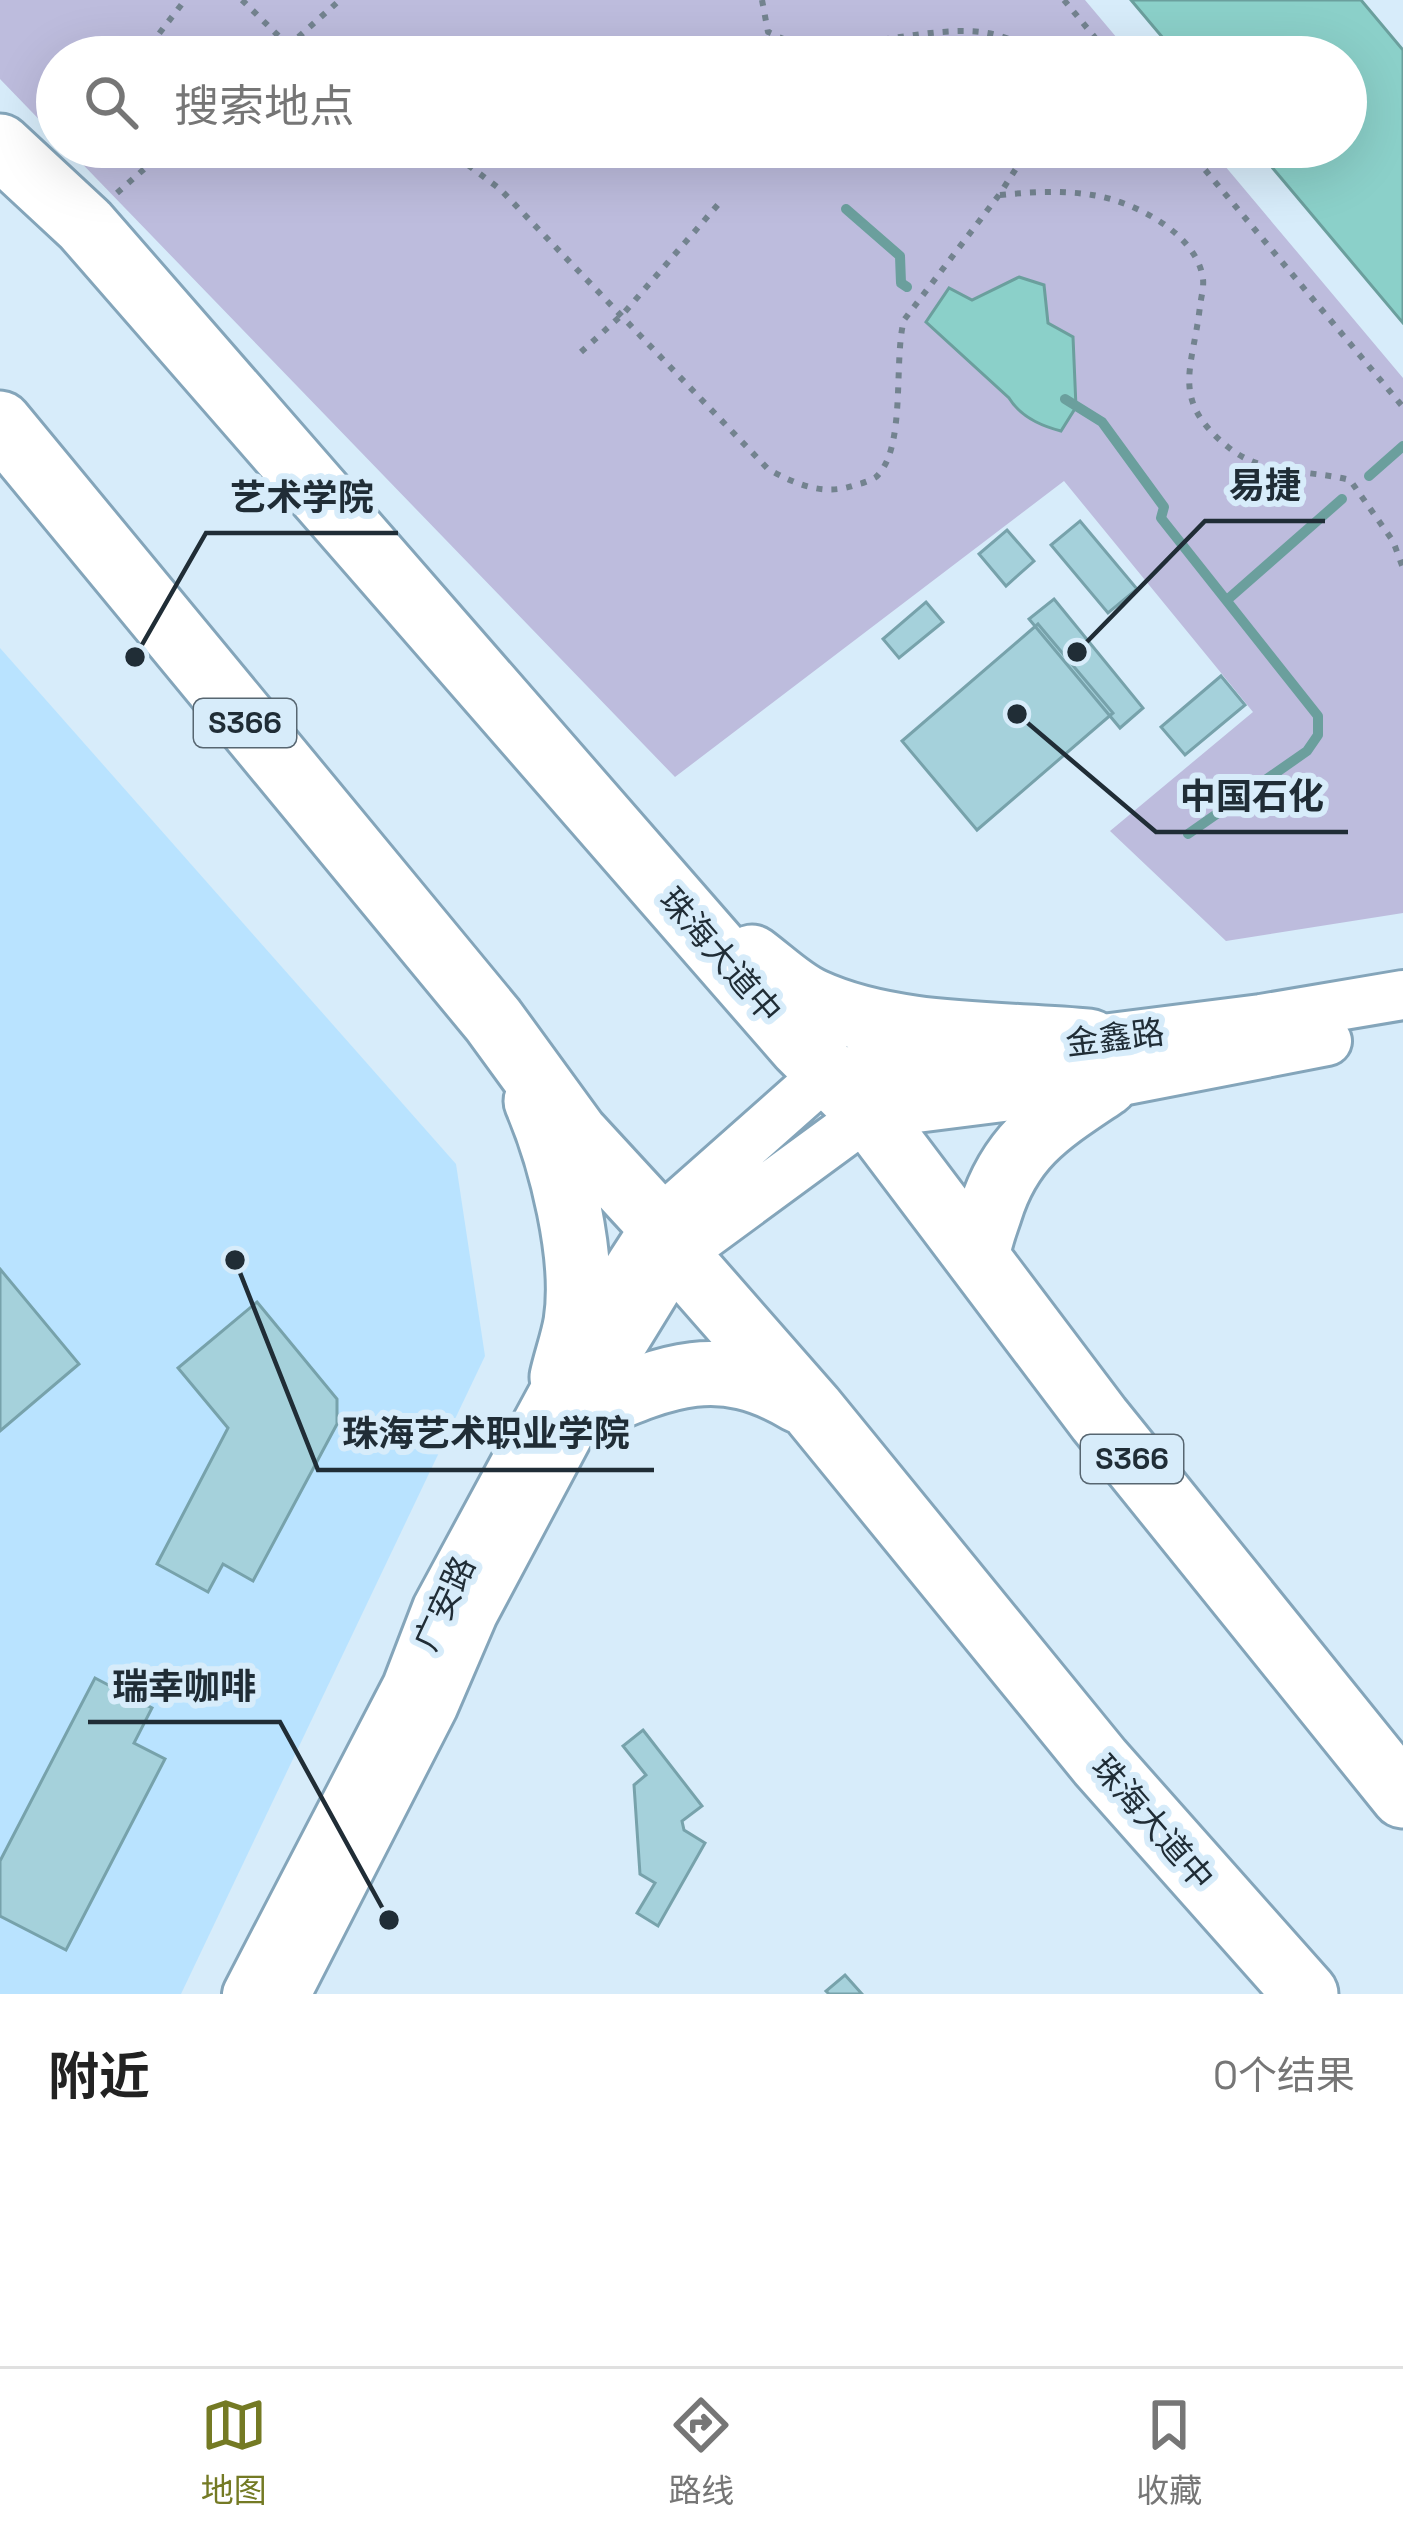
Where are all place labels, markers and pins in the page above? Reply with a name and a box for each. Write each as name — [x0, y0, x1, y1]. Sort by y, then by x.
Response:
callout: 易捷 — [1205, 449, 1325, 521]
callout: 艺术学院 — [206, 461, 398, 533]
callout: 中国石化 — [1156, 760, 1348, 832]
callout: 珠海艺术职业学院 — [318, 1398, 654, 1470]
callout: 瑞幸咖啡 — [88, 1650, 280, 1722]

